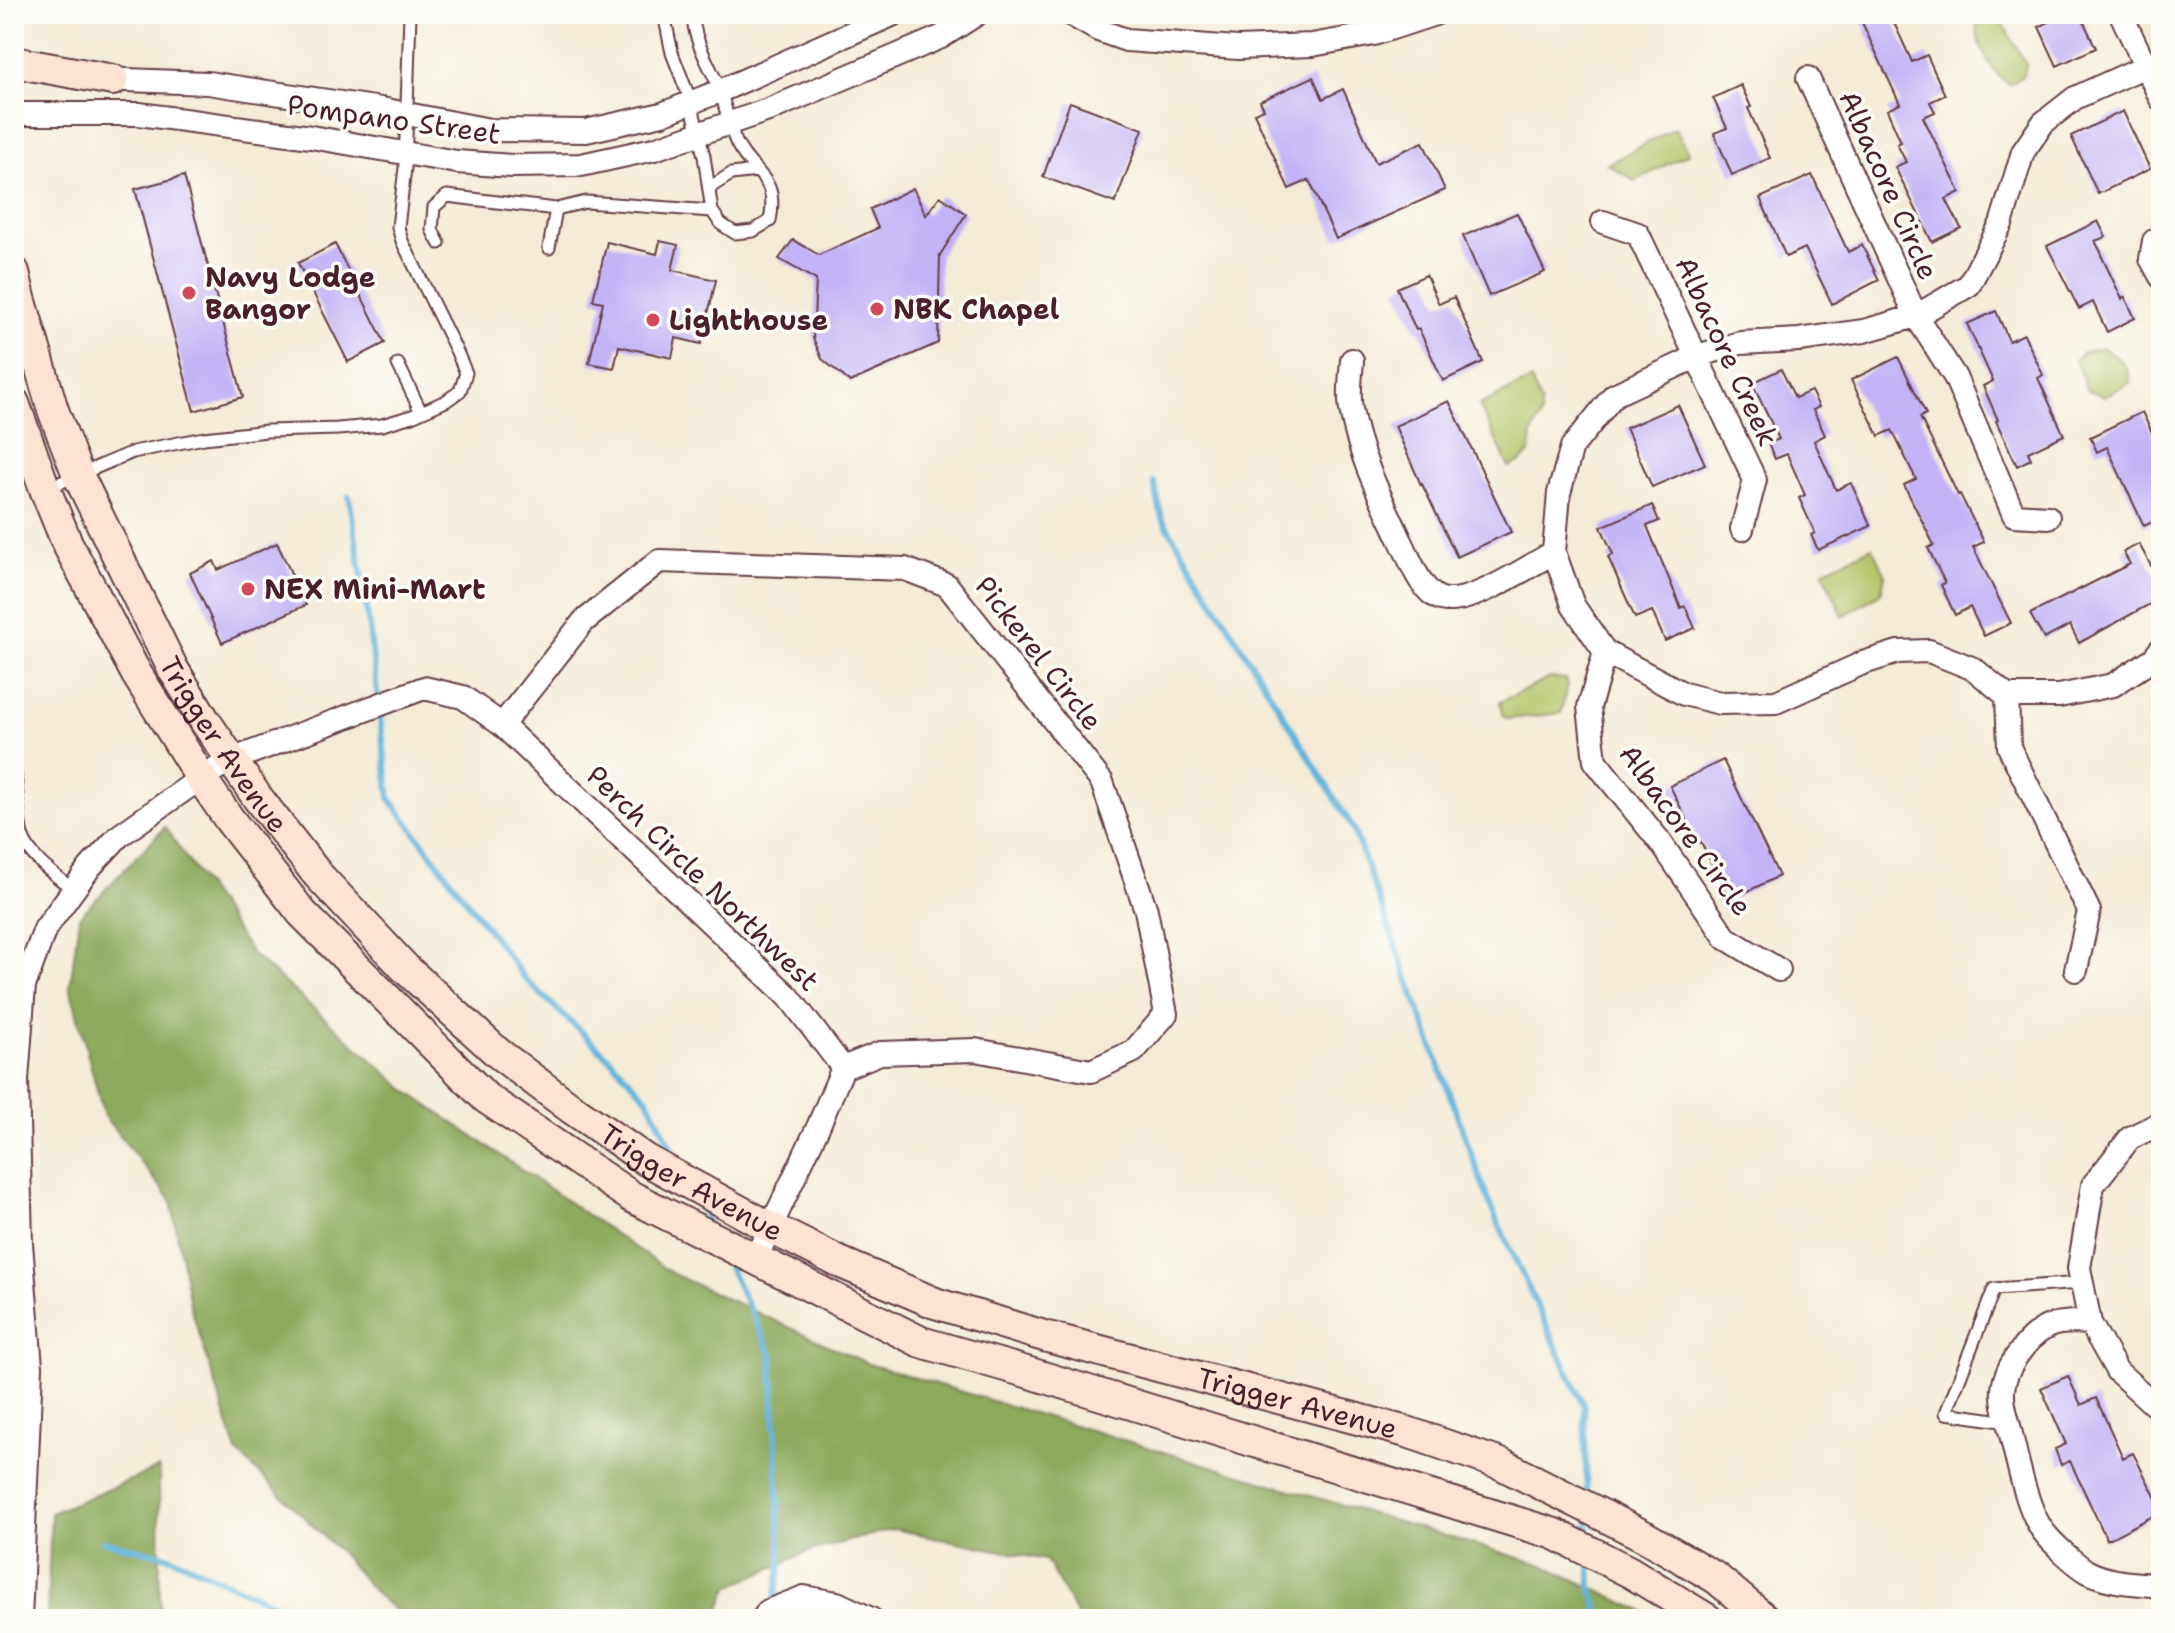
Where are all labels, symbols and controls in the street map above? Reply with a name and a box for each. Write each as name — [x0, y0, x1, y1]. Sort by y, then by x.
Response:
street label: Albacore Circle — [1830, 84, 1948, 286]
street label: Pompano Street — [285, 85, 503, 153]
street label: Albacore Creek — [1667, 250, 1787, 452]
place label: Navy Lodge Bangor — [205, 258, 376, 328]
marker: Navy Lodge Bangor — [180, 284, 198, 302]
place label: NBK Chapel — [893, 290, 1060, 328]
marker: NBK Chapel — [868, 300, 886, 318]
place label: Lighthouse — [669, 301, 828, 339]
marker: Lighthouse — [644, 311, 662, 329]
street label: Pickerel Circle — [967, 568, 1111, 738]
place label: NEX Mini-Mart — [264, 570, 486, 608]
marker: NEX Mini-Mart — [239, 580, 257, 598]
street label: Trigger Avenue — [151, 650, 297, 841]
street label: Albacore Circle — [1611, 737, 1761, 923]
street label: Perch Circle Northwest — [578, 757, 828, 999]
street label: Trigger Avenue — [592, 1115, 790, 1250]
street label: Trigger Avenue — [1193, 1358, 1402, 1448]

